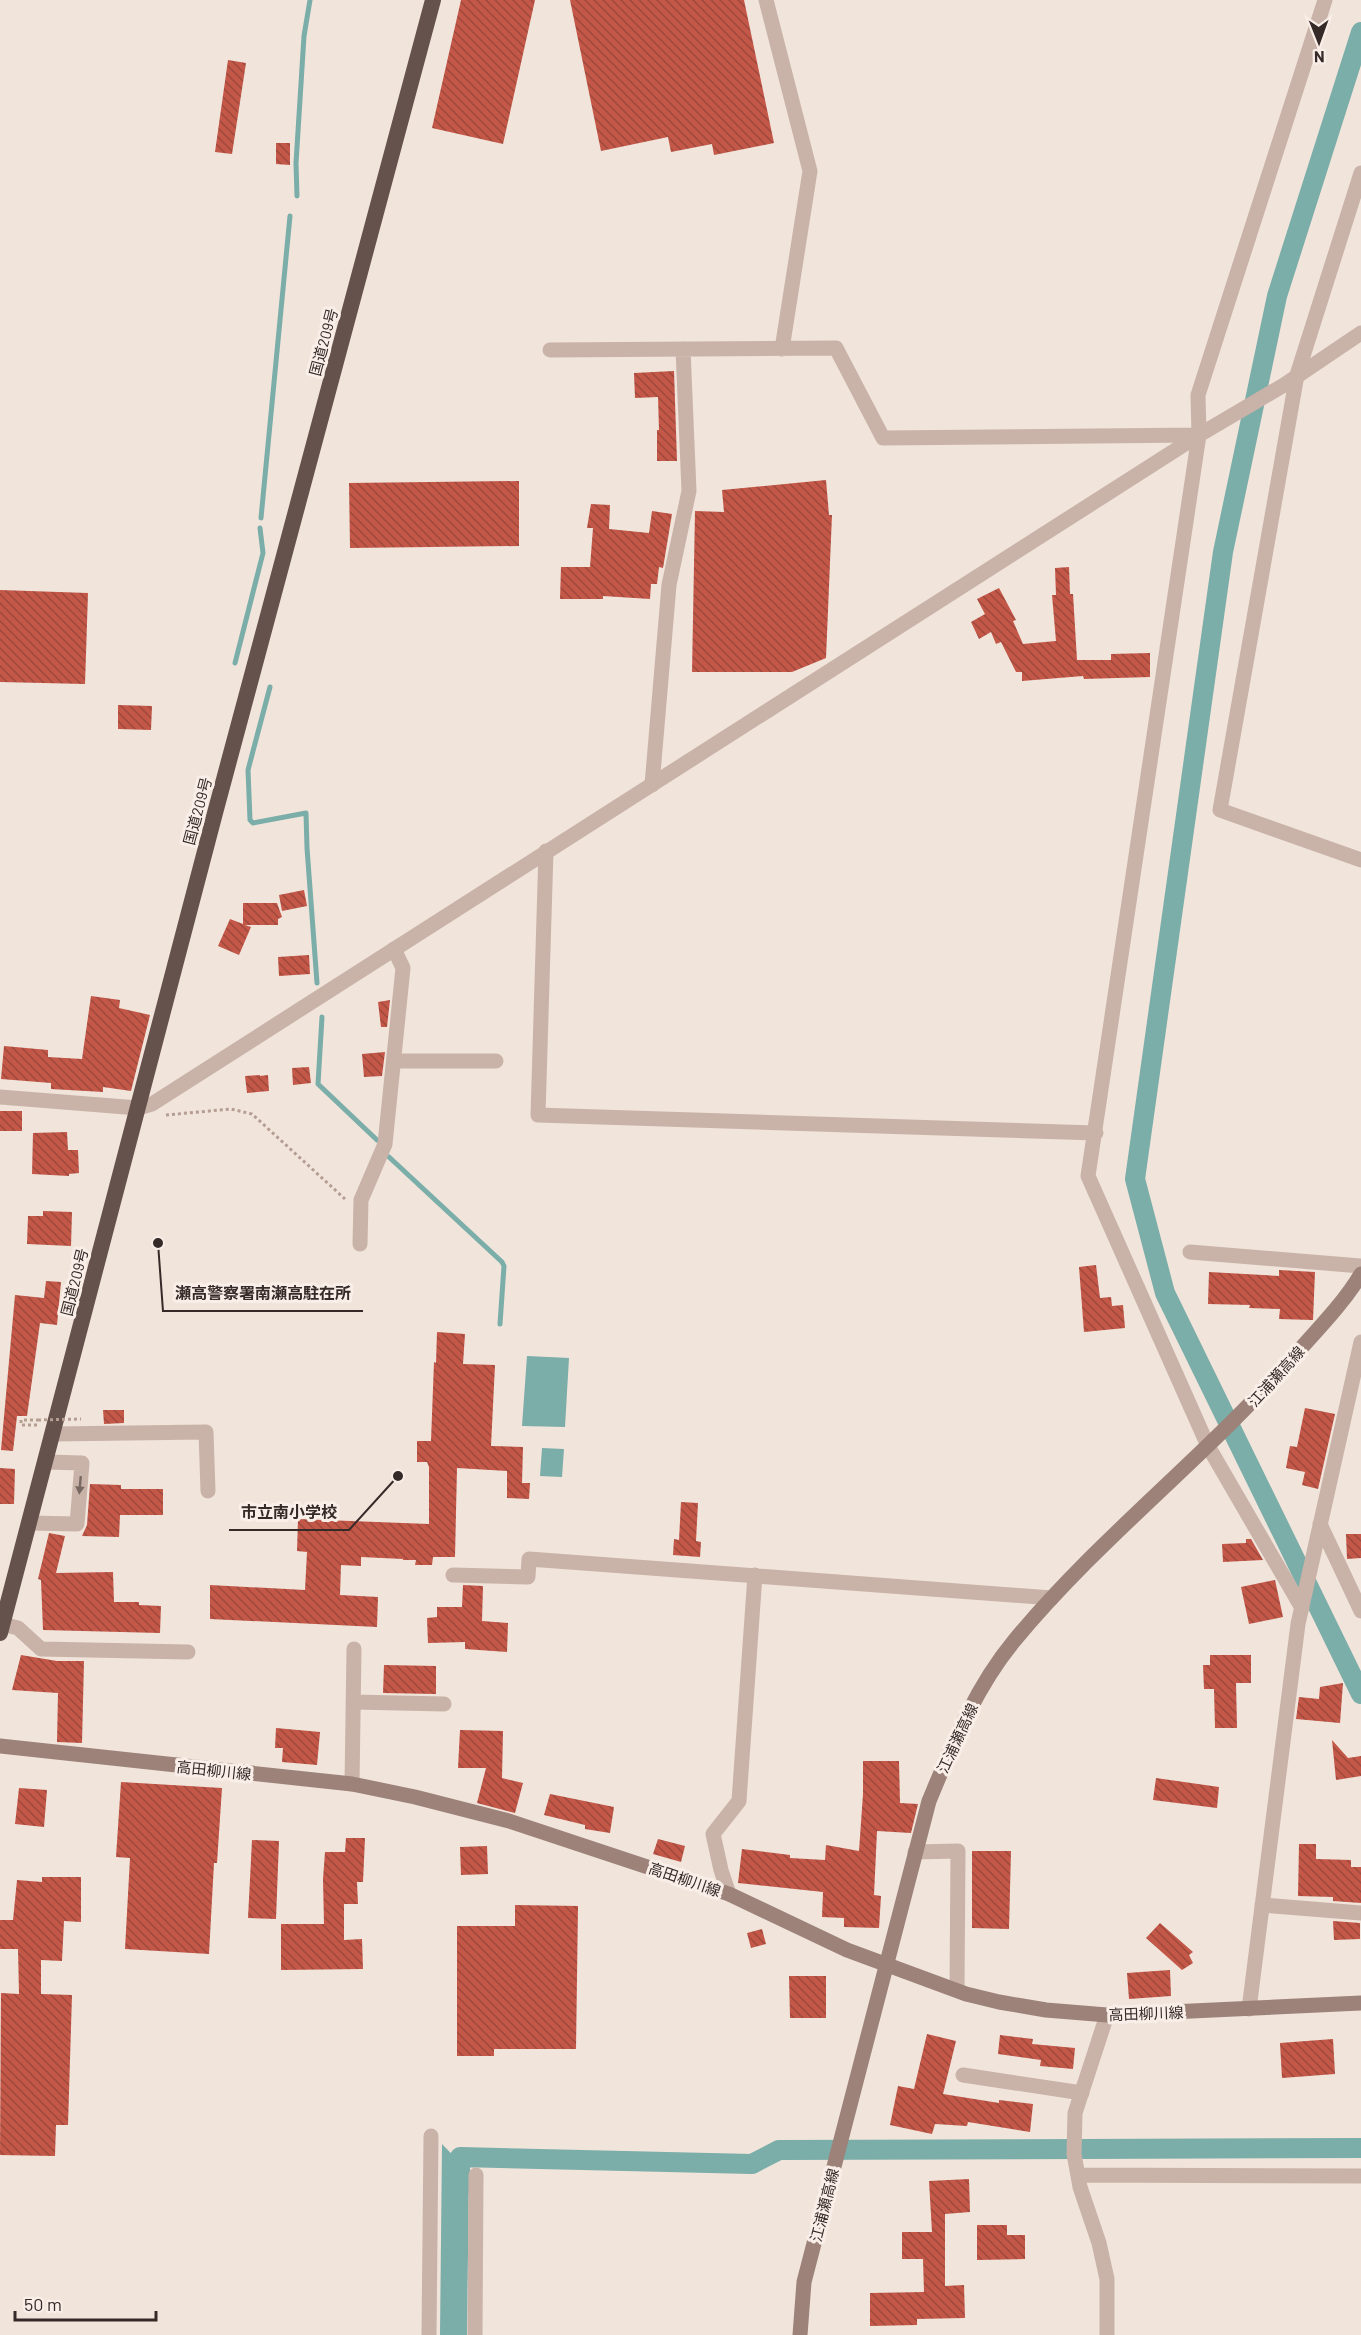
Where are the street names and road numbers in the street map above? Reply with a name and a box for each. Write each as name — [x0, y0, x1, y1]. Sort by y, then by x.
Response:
street label: 国道209号 — [305, 306, 341, 378]
street label: 国道209号 — [179, 775, 215, 847]
street label: 国道209号 — [57, 1246, 91, 1318]
street label: 江浦瀬高線 — [1244, 1342, 1308, 1410]
street label: 江浦瀬高線 — [933, 1700, 981, 1776]
street label: 高田柳川線 — [176, 1757, 252, 1783]
street label: 高田柳川線 — [647, 1858, 723, 1900]
street label: 高田柳川線 — [1108, 2003, 1184, 2023]
street label: 江浦瀬高線 — [806, 2166, 842, 2244]

